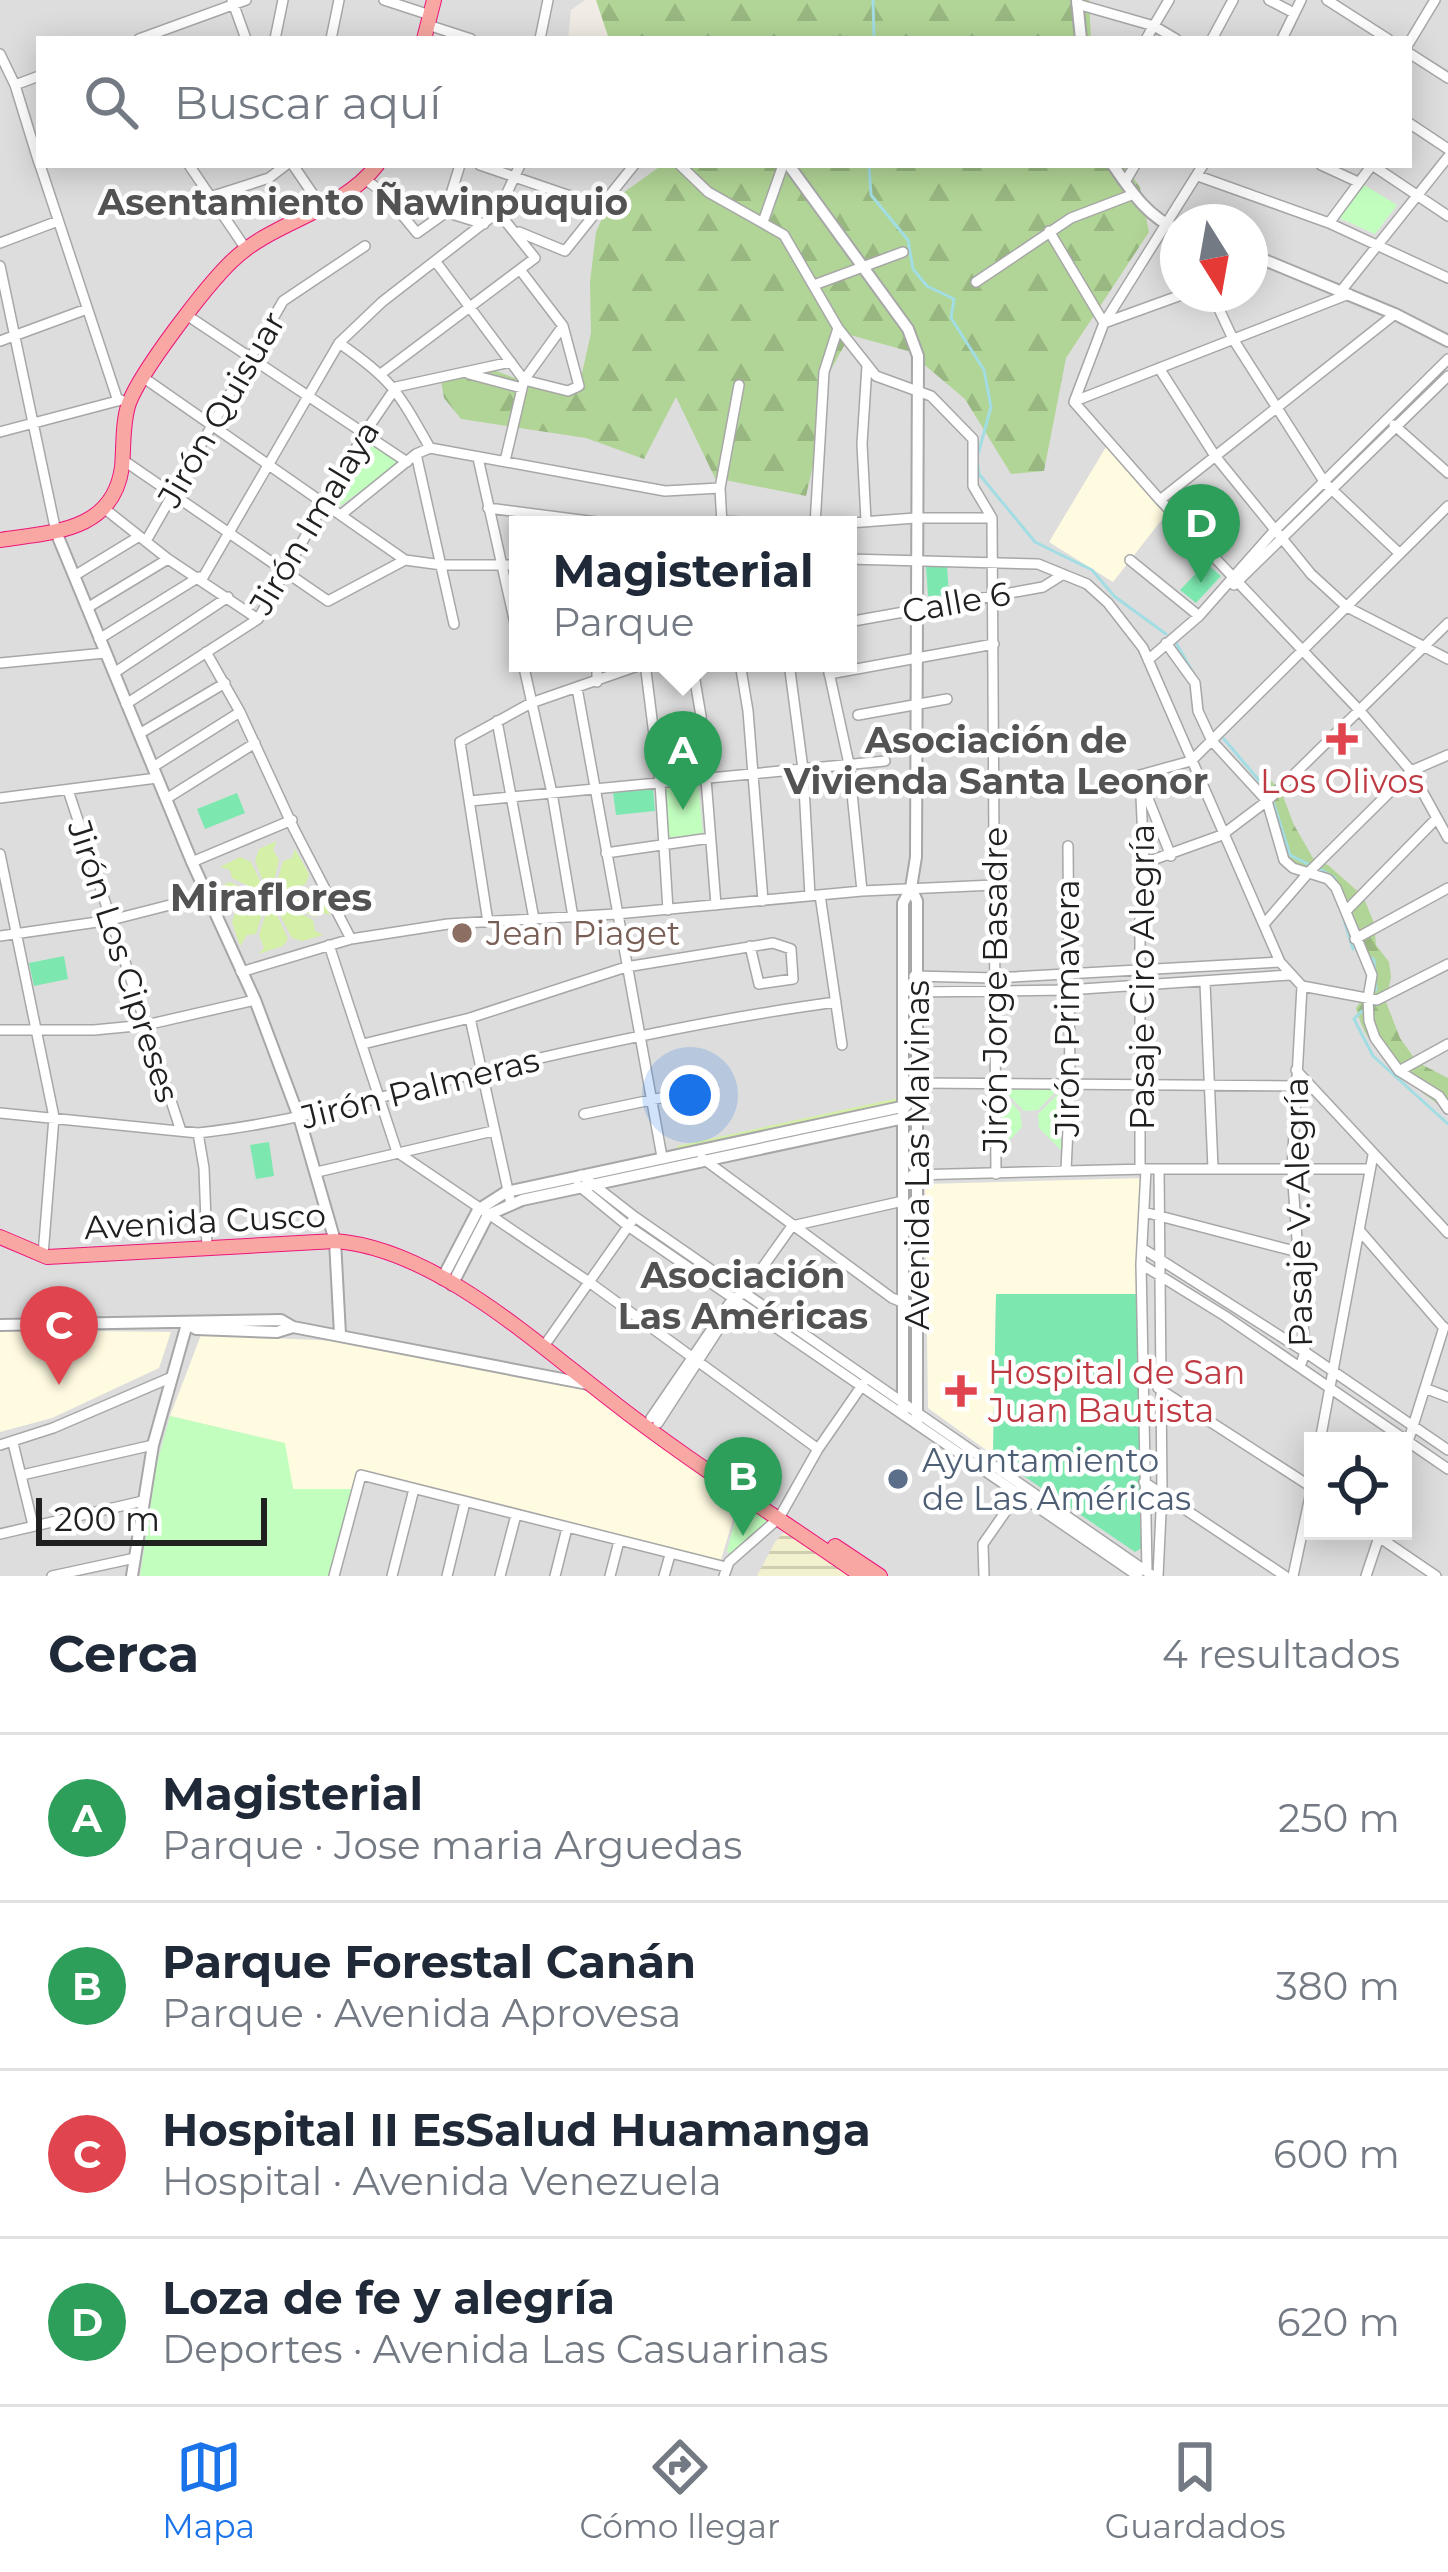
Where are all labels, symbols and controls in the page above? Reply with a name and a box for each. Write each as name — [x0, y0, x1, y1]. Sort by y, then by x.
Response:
search box — [36, 36, 1412, 168]
icon: search — [78, 69, 144, 135]
text: Buscar aquí — [174, 75, 441, 130]
district label: Asentamiento Ñawinpuquio — [97, 180, 628, 224]
north arrow — [1160, 204, 1268, 312]
street label: Jirón Quisuar — [148, 304, 293, 515]
street label: Jirón Imalaya — [240, 413, 387, 622]
pin: D — [1162, 484, 1240, 583]
popup — [509, 516, 857, 672]
text: Magisterial — [552, 543, 814, 598]
street label: Calle 6 — [899, 573, 1013, 631]
text: Parque — [552, 598, 694, 646]
pin: A — [644, 711, 722, 810]
district label: Asociación de Vivienda Santa Leonor — [783, 718, 1208, 803]
marker: Los Olivos — [1326, 723, 1358, 755]
place label: Los Olivos — [1260, 761, 1424, 801]
street label: Jirón Los Cipreses — [59, 814, 188, 1107]
street label: Pasaje Ciro Alegría — [1122, 824, 1162, 1130]
street label: Jirón Jorge Basadre — [975, 827, 1015, 1154]
district label: Miraflores — [170, 873, 372, 921]
street label: Jirón Primavera — [1047, 879, 1087, 1138]
place label: Jean Piaget — [485, 913, 680, 953]
marker: Jean Piaget — [449, 920, 475, 946]
street label: Avenida Las Malvinas — [897, 980, 937, 1330]
street label: Jirón Palmeras — [296, 1039, 543, 1137]
your location — [660, 1065, 720, 1125]
street label: Pasaje V. Alegría — [1276, 1077, 1320, 1347]
street label: Avenida Cusco — [83, 1195, 327, 1247]
district label: Asociación Las Américas — [618, 1253, 868, 1338]
pin: C — [20, 1286, 98, 1385]
place label: Hospital de San Juan Bautista — [987, 1352, 1245, 1430]
marker: Hospital de San Juan Bautista — [945, 1375, 977, 1407]
map controls — [1304, 1432, 1412, 1540]
button: locate — [1304, 1432, 1412, 1540]
pin: B — [704, 1437, 782, 1536]
place label: Ayuntamiento de Las Américas — [922, 1440, 1191, 1518]
marker: Ayuntamiento de Las Américas — [885, 1466, 911, 1492]
scale bar — [36, 1492, 267, 1545]
text: 200 m — [54, 1499, 160, 1539]
text: Cerca — [48, 1623, 199, 1685]
text: 4 resultados — [1162, 1630, 1400, 1678]
text: Magisterial — [162, 1766, 423, 1821]
text: A — [72, 1794, 102, 1842]
text: 250 m — [1278, 1794, 1400, 1842]
text: Parque · Jose maria Arguedas — [162, 1821, 742, 1869]
text: Parque Forestal Canán — [162, 1934, 696, 1989]
text: B — [72, 1962, 102, 2010]
text: 380 m — [1276, 1962, 1400, 2010]
text: Parque · Avenida Aprovesa — [162, 1989, 681, 2037]
text: Hospital II EsSalud Huamanga — [162, 2102, 871, 2157]
text: C — [73, 2130, 101, 2178]
text: 600 m — [1273, 2130, 1400, 2178]
text: Hospital · Avenida Venezuela — [162, 2157, 722, 2205]
text: Loza de fe y alegría — [162, 2270, 615, 2325]
text: D — [71, 2298, 103, 2346]
text: 620 m — [1277, 2298, 1400, 2346]
text: Deportes · Avenida Las Casuarinas — [162, 2325, 829, 2373]
tab: Mapa — [162, 2434, 255, 2546]
tab: Cómo llegar — [580, 2434, 780, 2546]
tab: Guardados — [1105, 2434, 1286, 2546]

